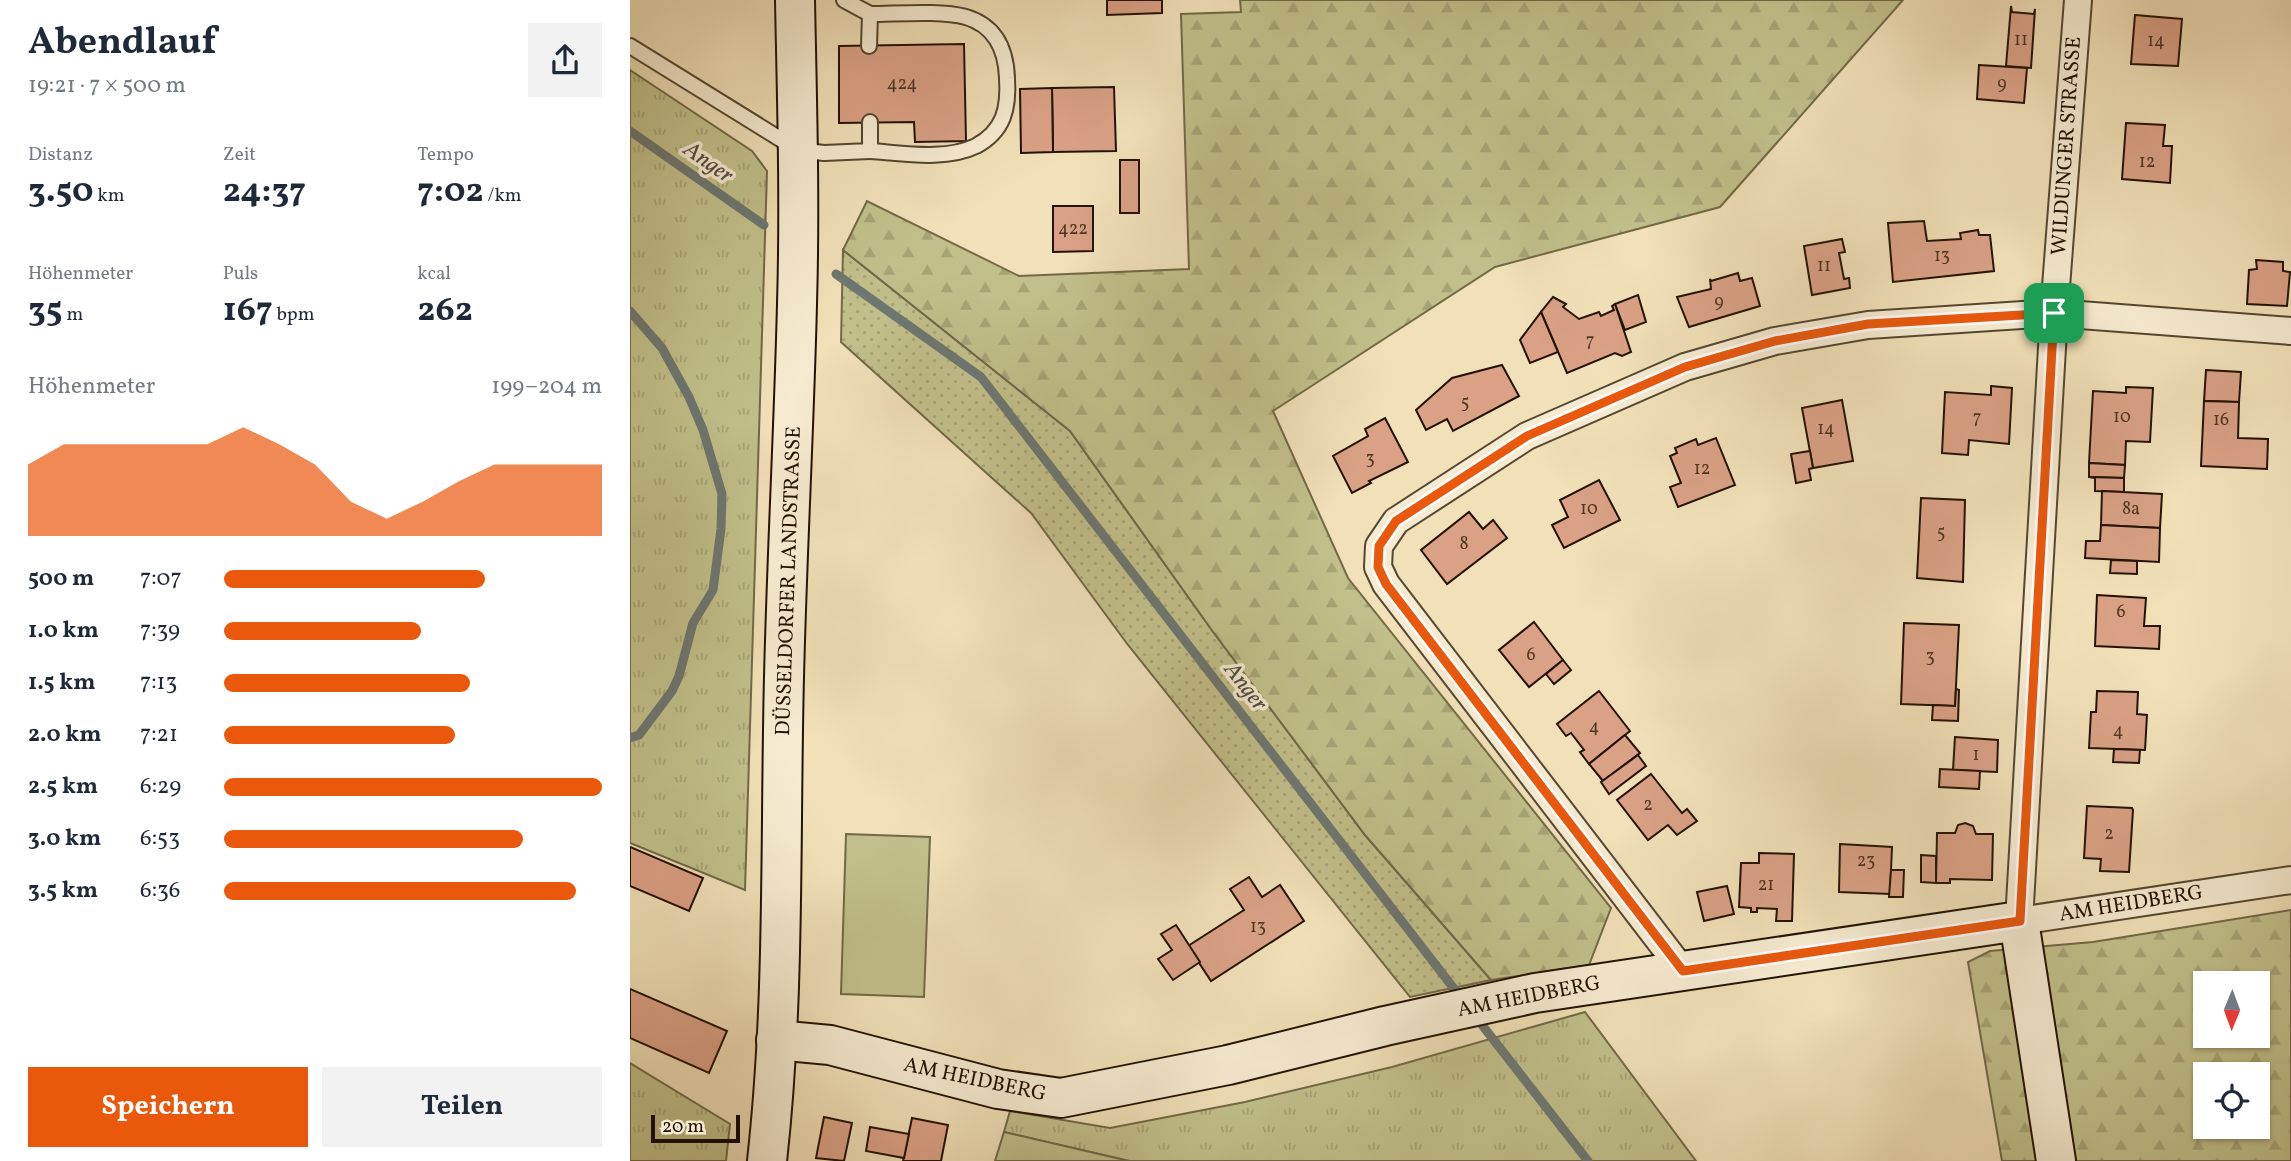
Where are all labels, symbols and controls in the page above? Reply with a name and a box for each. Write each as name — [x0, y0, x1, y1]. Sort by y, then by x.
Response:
text: Abendlauf — [28, 17, 216, 70]
button: share — [528, 23, 602, 97]
house number: 11 — [2014, 28, 2028, 53]
house number: 14 — [2147, 29, 2165, 54]
street label: WILDUNGER STRASSE — [2045, 36, 2089, 256]
text: 19:21 · 7 × 500 m — [28, 70, 186, 102]
house number: 424 — [887, 72, 917, 97]
house number: 9 — [1997, 72, 2007, 97]
water label: Anger — [676, 134, 740, 192]
text: Distanz — [28, 142, 93, 168]
text: Zeit — [223, 142, 256, 168]
text: Tempo — [417, 142, 474, 168]
house number: 12 — [2139, 150, 2155, 175]
text: 3.50 — [28, 168, 94, 216]
text: 24:37 — [223, 168, 306, 216]
text: 7:02 — [417, 168, 484, 216]
text: km — [94, 183, 125, 209]
text: /km — [484, 183, 522, 209]
house number: 422 — [1058, 217, 1088, 242]
house number: 13 — [1934, 244, 1950, 269]
house number: 11 — [1817, 254, 1831, 279]
text: Höhenmeter — [28, 261, 133, 287]
text: Puls — [223, 261, 258, 287]
text: kcal — [417, 261, 451, 287]
pin — [2024, 283, 2084, 343]
text: 35 — [28, 287, 63, 335]
text: 167 — [223, 287, 273, 335]
text: 262 — [417, 287, 473, 335]
house number: 9 — [1714, 290, 1724, 315]
icon: arrive — [2035, 294, 2073, 332]
text: m — [63, 302, 83, 328]
text: bpm — [273, 302, 315, 328]
house number: 7 — [1586, 329, 1594, 354]
text: Höhenmeter — [28, 371, 155, 403]
text: 199–204 m — [491, 371, 602, 403]
house number: 5 — [1461, 391, 1469, 416]
house number: 10 — [2113, 405, 2131, 430]
house number: 7 — [1973, 406, 1981, 431]
house number: 16 — [2213, 408, 2229, 433]
house number: 14 — [1817, 417, 1835, 442]
street label: DÜSSELDORFER LANDSTRASSE — [769, 426, 809, 736]
house number: 3 — [1365, 447, 1375, 472]
house number: 12 — [1694, 457, 1710, 482]
house number: 10 — [1580, 497, 1598, 522]
house number: 8a — [2122, 497, 2140, 522]
house number: 5 — [1937, 521, 1945, 546]
house number: 8 — [1459, 532, 1469, 557]
text: 500 m — [28, 563, 94, 595]
text: 7:07 — [140, 563, 182, 595]
house number: 6 — [2116, 600, 2126, 625]
text: 1.0 km — [28, 615, 99, 647]
text: 7:39 — [140, 615, 180, 647]
house number: 6 — [1526, 643, 1536, 668]
house number: 3 — [1925, 645, 1935, 670]
water label: Anger — [1215, 655, 1275, 719]
text: 1.5 km — [28, 667, 95, 699]
text: 7:13 — [140, 667, 177, 699]
house number: 4 — [1589, 715, 1599, 740]
text: 2.0 km — [28, 719, 101, 751]
text: 7:21 — [140, 719, 178, 751]
house number: 4 — [2113, 719, 2123, 744]
house number: 1 — [1973, 743, 1979, 768]
text: 2.5 km — [28, 771, 98, 803]
text: 6:29 — [140, 771, 181, 803]
house number: 2 — [1643, 793, 1653, 818]
house number: 2 — [2104, 822, 2114, 847]
text: 3.0 km — [28, 823, 101, 855]
text: 6:53 — [140, 823, 180, 855]
house number: 23 — [1857, 849, 1875, 874]
house number: 21 — [1758, 873, 1774, 898]
text: 3.5 km — [28, 875, 98, 907]
text: 6:36 — [140, 875, 181, 907]
street label: AM HEIDBERG — [2057, 878, 2205, 930]
house number: 13 — [1250, 915, 1266, 940]
street label: AM HEIDBERG — [1455, 969, 1603, 1025]
north arrow — [2193, 971, 2270, 1048]
map controls — [2193, 971, 2270, 1139]
street label: AM HEIDBERG — [901, 1051, 1049, 1109]
button: locate — [2193, 1062, 2270, 1139]
button: Speichern — [28, 1067, 308, 1147]
button: Teilen — [322, 1067, 602, 1147]
scale bar — [651, 1112, 740, 1144]
text: 20 m — [662, 1114, 704, 1140]

